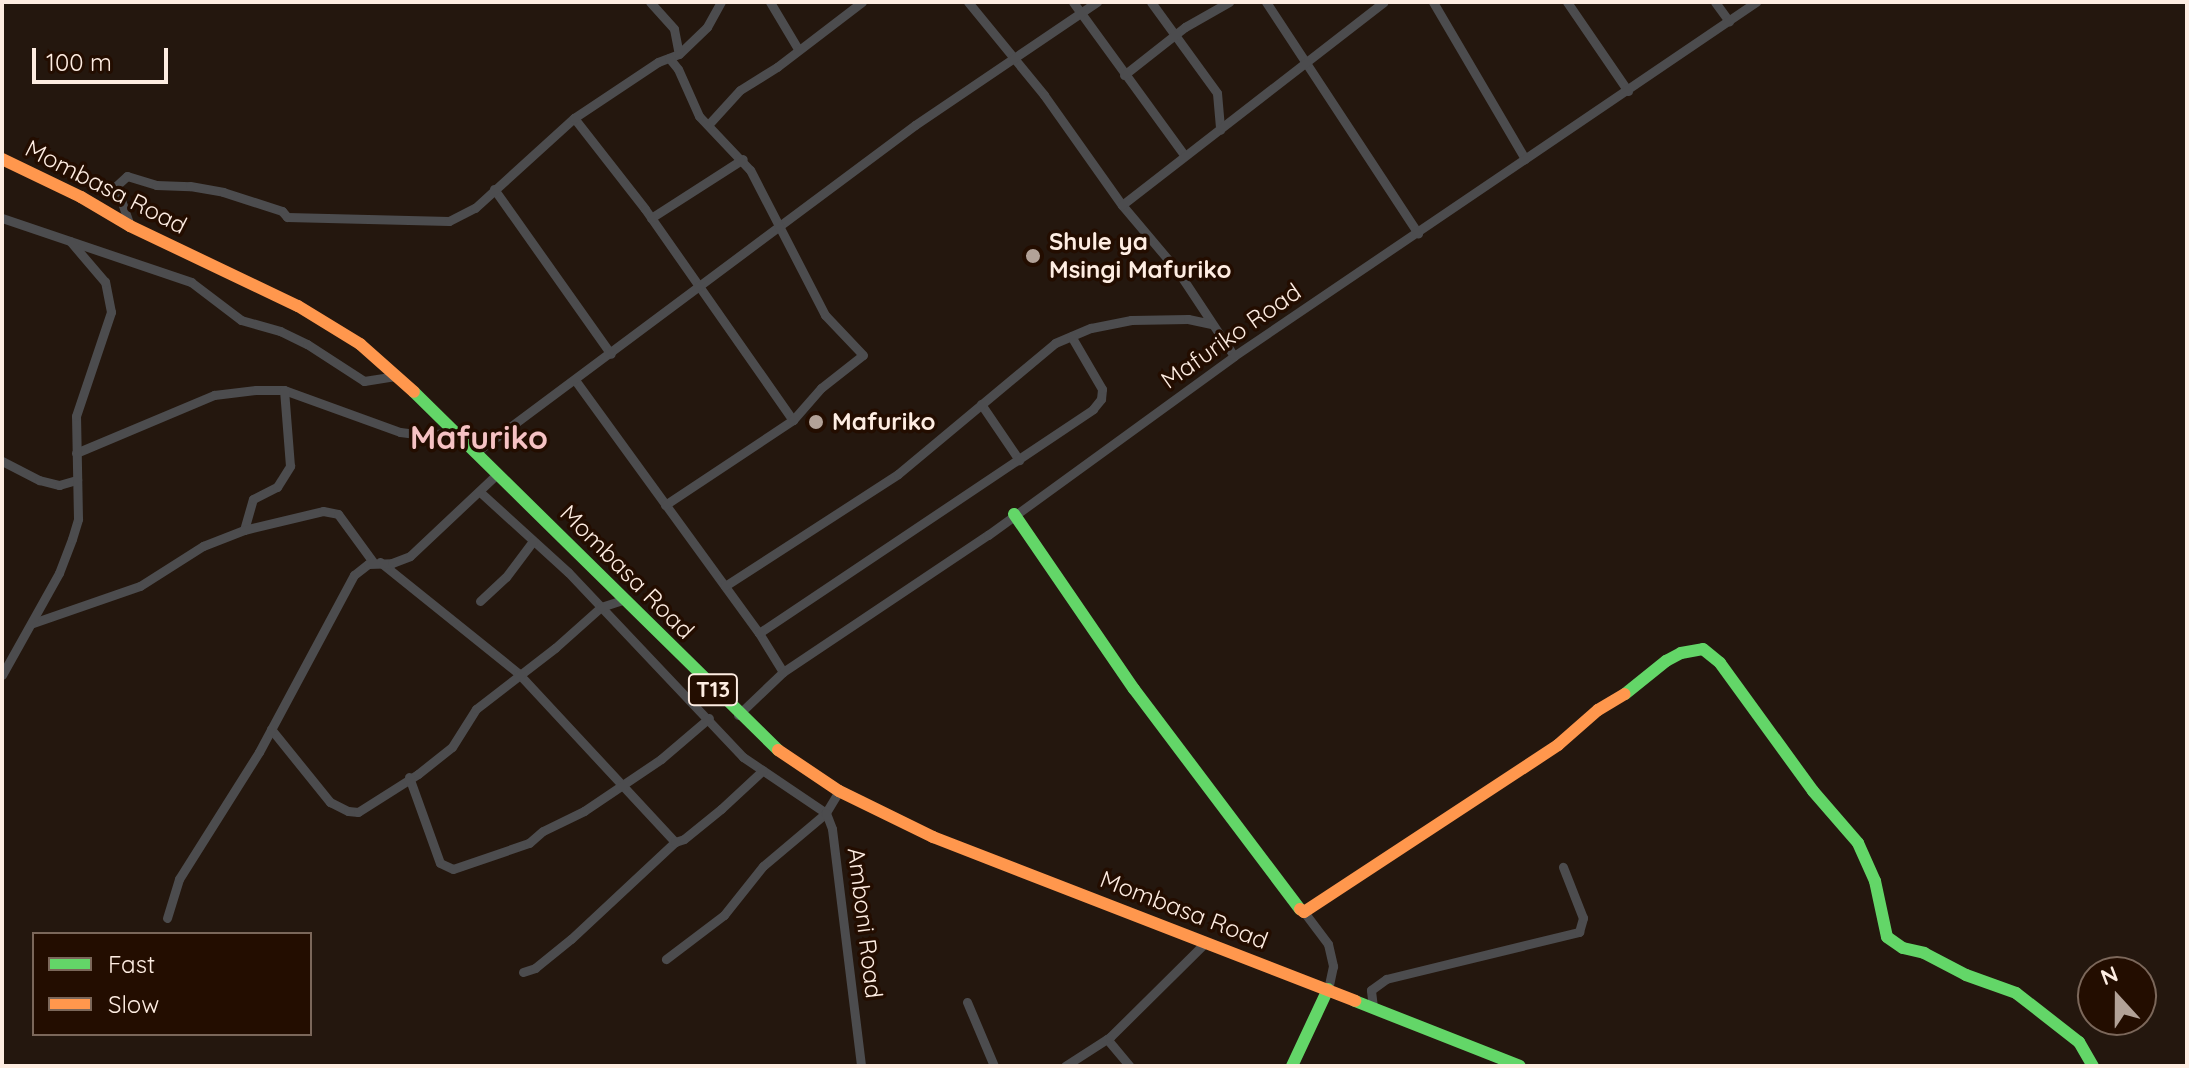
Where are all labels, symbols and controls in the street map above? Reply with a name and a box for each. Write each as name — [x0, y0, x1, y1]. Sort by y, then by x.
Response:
scale bar — [36, 32, 172, 82]
text: 100 m — [46, 47, 112, 77]
street label: Mombasa Road — [20, 134, 192, 240]
place label: Shule ya Msingi Mafuriko — [1049, 228, 1231, 284]
marker: Shule ya Msingi Mafuriko — [1024, 247, 1042, 265]
street label: Mafuriko Road — [1156, 277, 1306, 395]
place label: Mafuriko — [832, 408, 935, 436]
marker: Mafuriko — [807, 413, 825, 431]
district label: Mafuriko — [410, 418, 548, 456]
street label: Mombasa Road — [554, 499, 700, 645]
road number: T13 — [687, 672, 739, 708]
street label: Amboni Road — [841, 846, 889, 1000]
street label: Mombasa Road — [1096, 865, 1272, 955]
legend — [32, 932, 312, 1036]
text: Fast — [108, 949, 155, 979]
north arrow — [2077, 956, 2157, 1036]
text: N — [2097, 959, 2122, 991]
text: Slow — [108, 989, 159, 1019]

